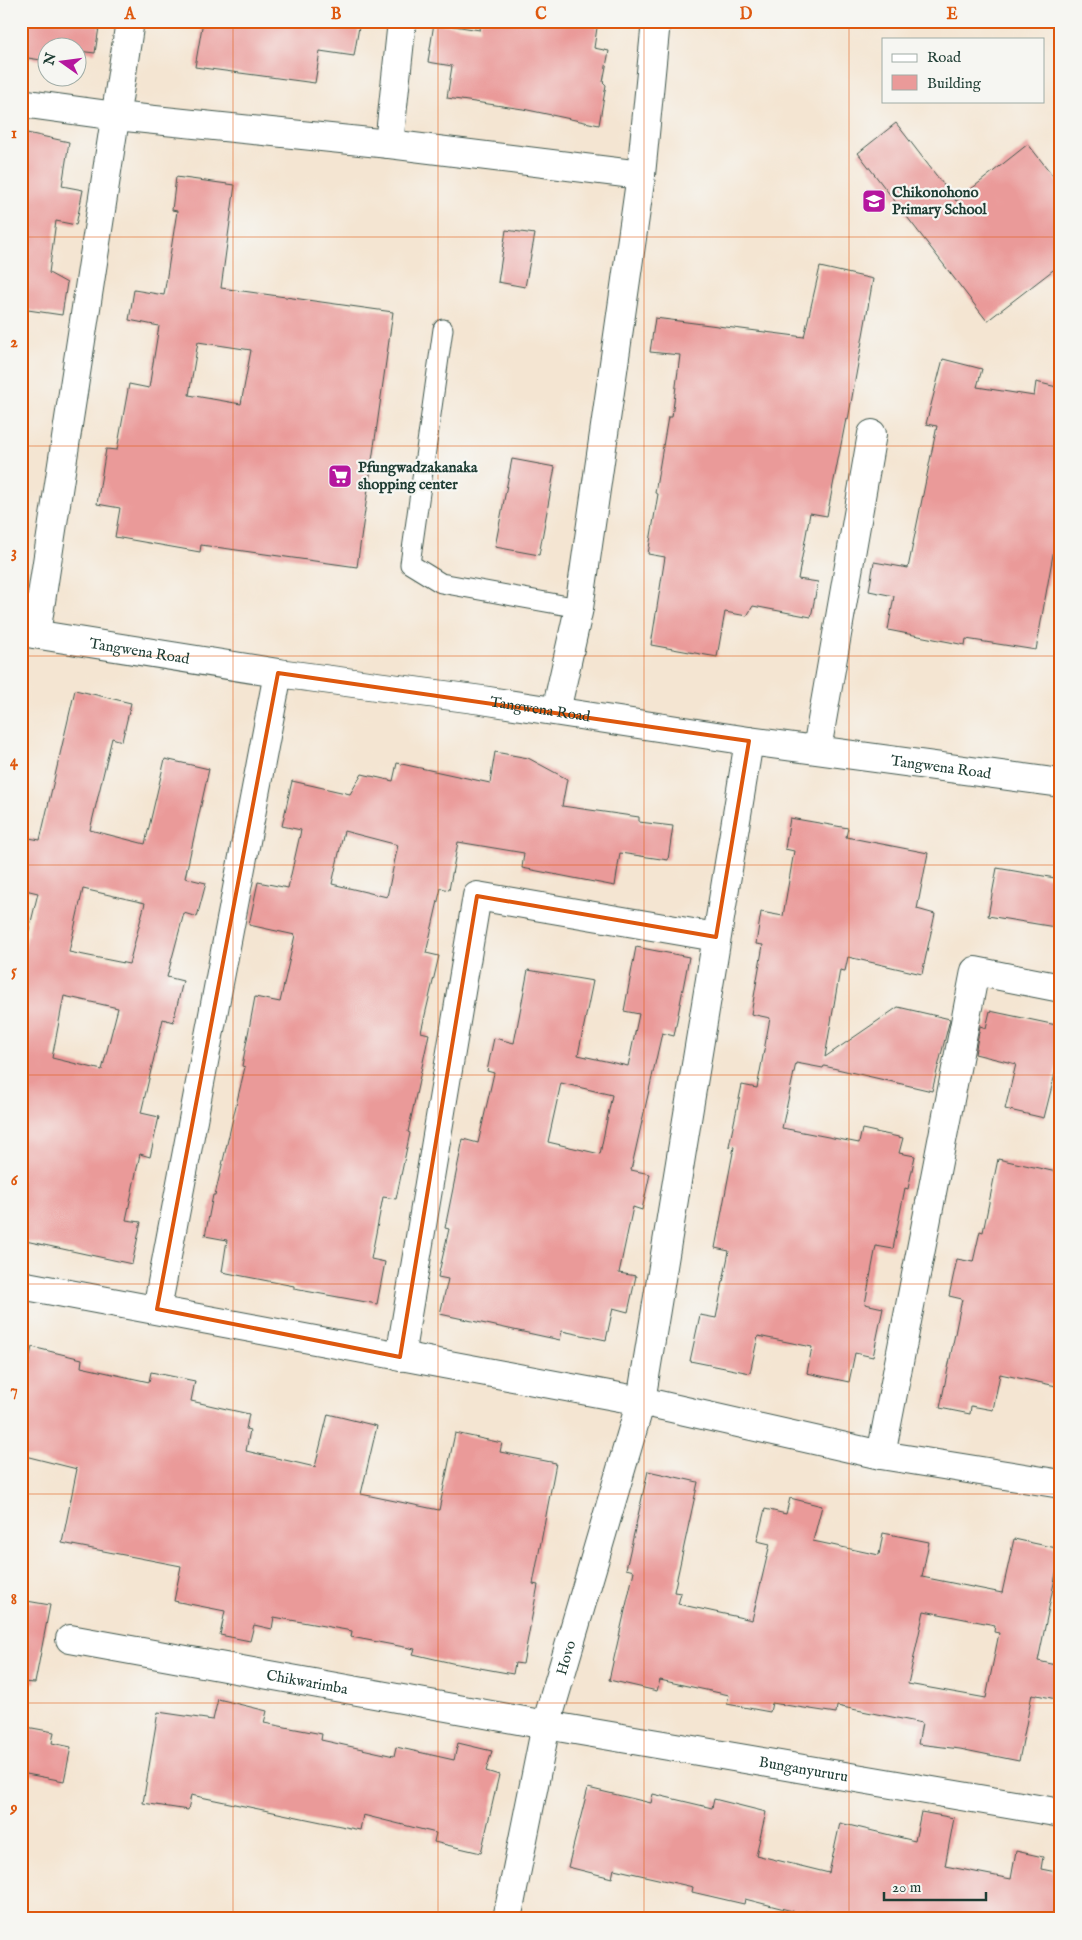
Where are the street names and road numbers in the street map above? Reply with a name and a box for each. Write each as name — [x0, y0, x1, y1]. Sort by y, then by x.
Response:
street label: Tangwena Road — [88, 634, 192, 669]
street label: Tangwena Road — [489, 692, 593, 727]
street label: Tangwena Road — [890, 751, 993, 784]
street label: Hovo — [552, 1638, 580, 1677]
street label: Chikwarimba — [265, 1666, 350, 1699]
street label: Bunganyururu — [758, 1753, 850, 1786]

